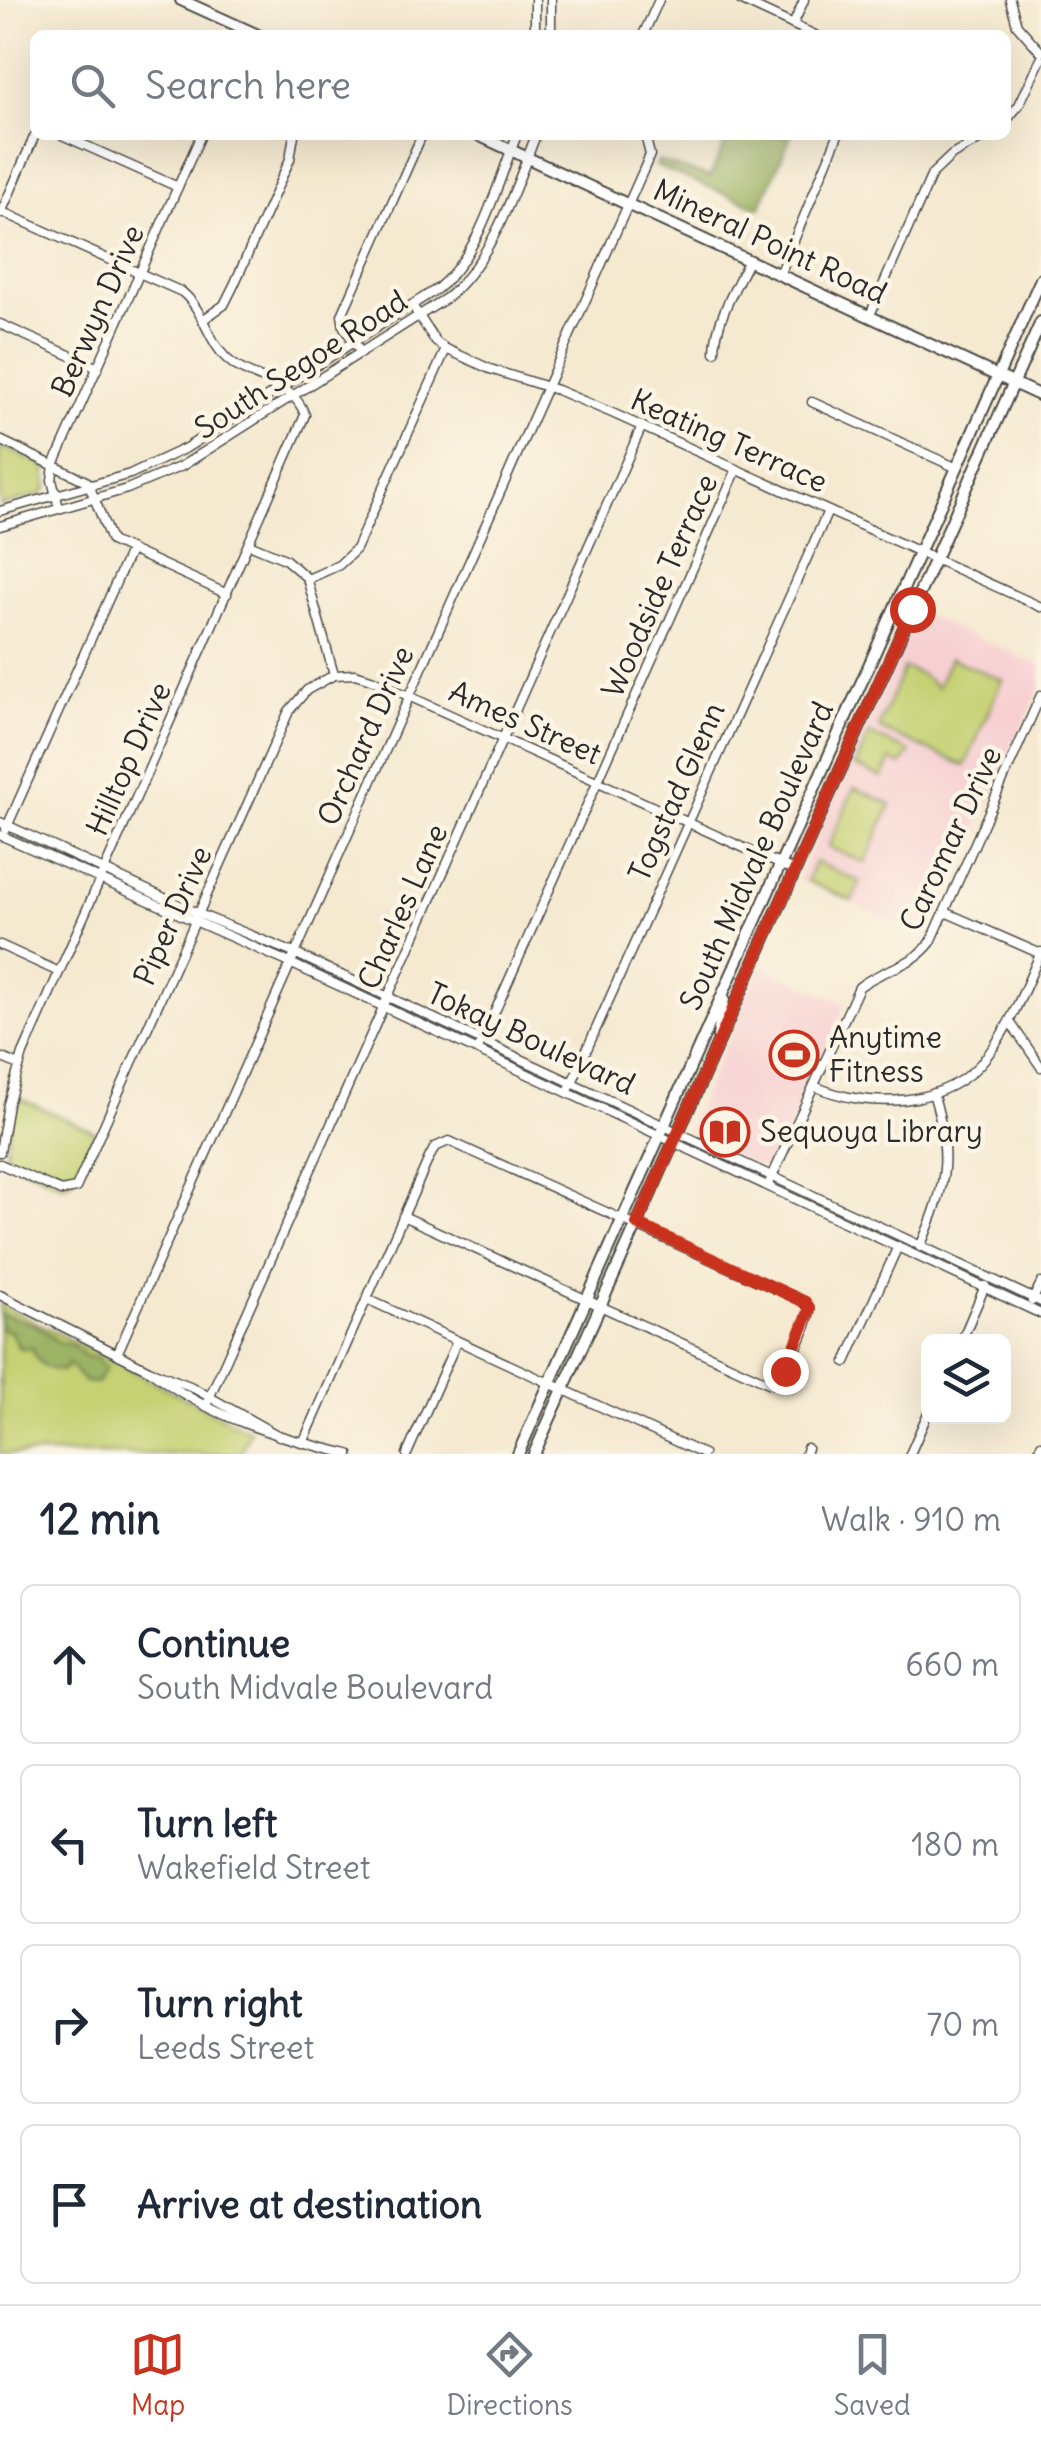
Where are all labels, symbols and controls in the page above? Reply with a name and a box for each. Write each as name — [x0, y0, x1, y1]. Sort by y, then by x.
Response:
search box — [30, 30, 1011, 140]
icon: search — [65, 58, 120, 113]
text: Search here — [145, 62, 351, 109]
street label: Mineral Point Road — [648, 170, 893, 312]
street label: Berwyn Drive — [42, 219, 152, 402]
street label: South Segoe Road — [187, 281, 414, 447]
street label: Keating Terrace — [625, 380, 833, 500]
street label: Woodside Terrace — [593, 468, 725, 703]
route start — [890, 587, 936, 633]
street label: Orchard Drive — [309, 640, 422, 831]
street label: Ames Street — [443, 672, 607, 773]
street label: Hilltop Drive — [77, 676, 179, 841]
street label: South Midvale Boulevard — [671, 695, 841, 1016]
street label: Togstad Glenn — [620, 696, 733, 887]
street label: Caromar Drive — [891, 740, 1009, 937]
street label: Charles Lane — [349, 818, 455, 995]
street label: Piper Drive — [125, 840, 220, 991]
street label: Tokay Boulevard — [421, 973, 641, 1103]
place label: Anytime Fitness — [829, 1018, 942, 1090]
sports icon: Anytime Fitness — [768, 1029, 820, 1081]
library icon: Sequoya Library — [699, 1106, 751, 1158]
place label: Sequoya Library — [760, 1112, 983, 1150]
map controls — [921, 1334, 1011, 1424]
button: layers — [921, 1334, 1011, 1424]
route end — [763, 1349, 809, 1395]
text: 12 min — [40, 1493, 160, 1545]
text: Walk · 910 m — [821, 1499, 1001, 1540]
text: Continue — [137, 1620, 290, 1667]
icon: ahead — [42, 1637, 97, 1692]
text: 660 m — [905, 1644, 999, 1685]
text: South Midvale Boulevard — [137, 1667, 493, 1708]
text: Turn left — [137, 1800, 277, 1847]
icon: left — [42, 1817, 97, 1872]
text: 180 m — [911, 1824, 999, 1865]
text: Wakefield Street — [137, 1847, 371, 1888]
text: Turn right — [137, 1980, 303, 2027]
icon: right — [42, 1997, 97, 2052]
text: 70 m — [927, 2004, 999, 2045]
text: Leeds Street — [137, 2027, 314, 2068]
icon: arrive — [42, 2177, 97, 2232]
text: Arrive at destination — [137, 2181, 482, 2228]
tab: Map — [130, 2327, 185, 2423]
tab: Directions — [446, 2327, 573, 2423]
tab: Saved — [834, 2327, 911, 2423]

